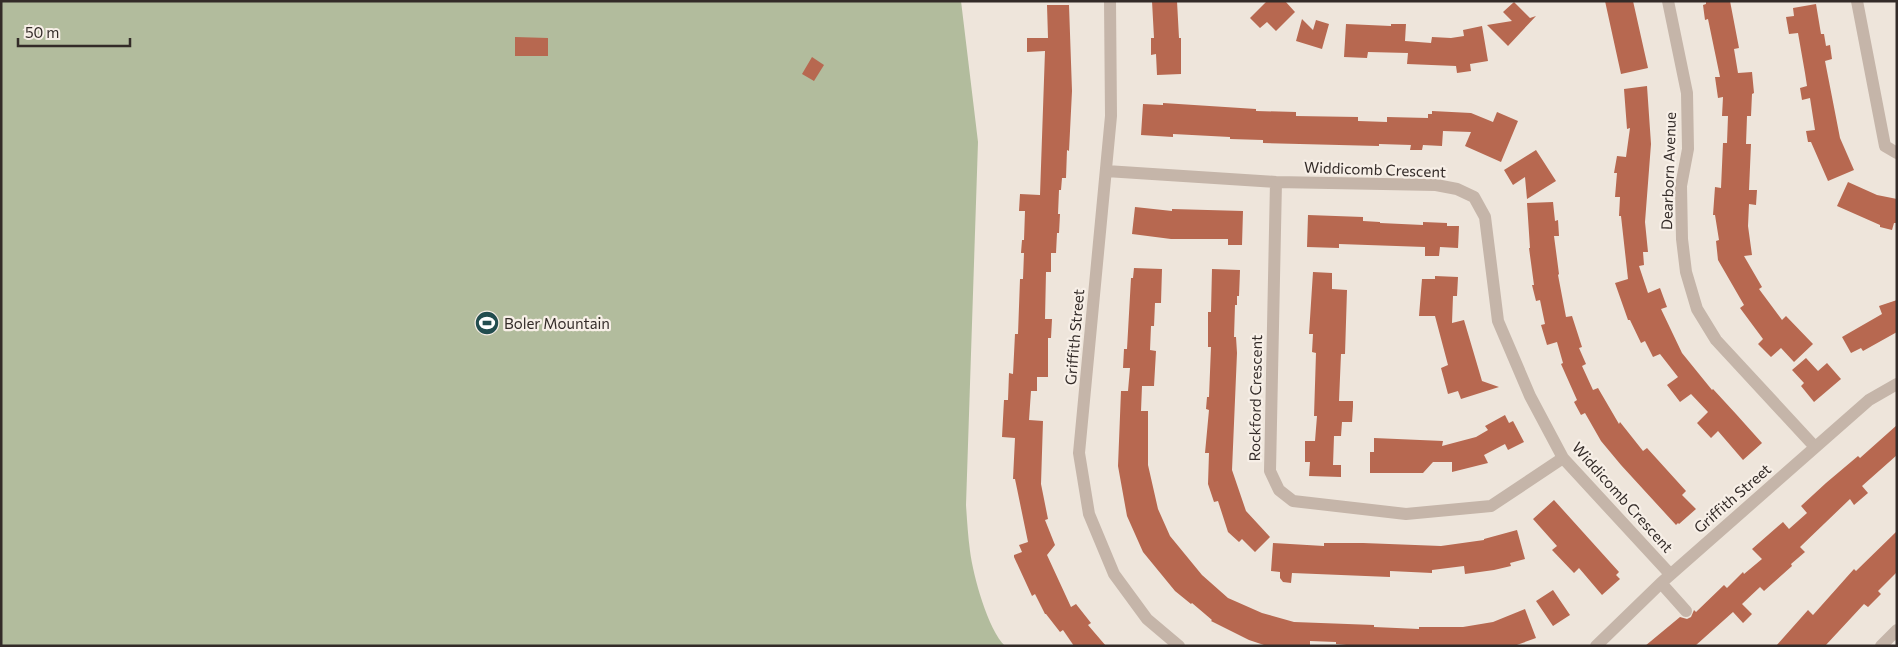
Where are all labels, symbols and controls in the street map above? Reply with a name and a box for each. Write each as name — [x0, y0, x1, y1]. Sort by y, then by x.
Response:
scale bar — [18, 15, 130, 47]
text: 50 m — [25, 23, 59, 41]
street label: Dearborn Avenue — [1657, 112, 1679, 230]
street label: Widdicomb Crescent — [1304, 158, 1446, 180]
street label: Griffith Street — [1061, 288, 1087, 386]
sports icon: Boler Mountain — [474, 310, 500, 336]
place label: Boler Mountain — [504, 314, 610, 332]
street label: Rockford Crescent — [1245, 335, 1265, 461]
street label: Widdicomb Crescent — [1569, 438, 1677, 556]
street label: Griffith Street — [1690, 460, 1774, 536]

